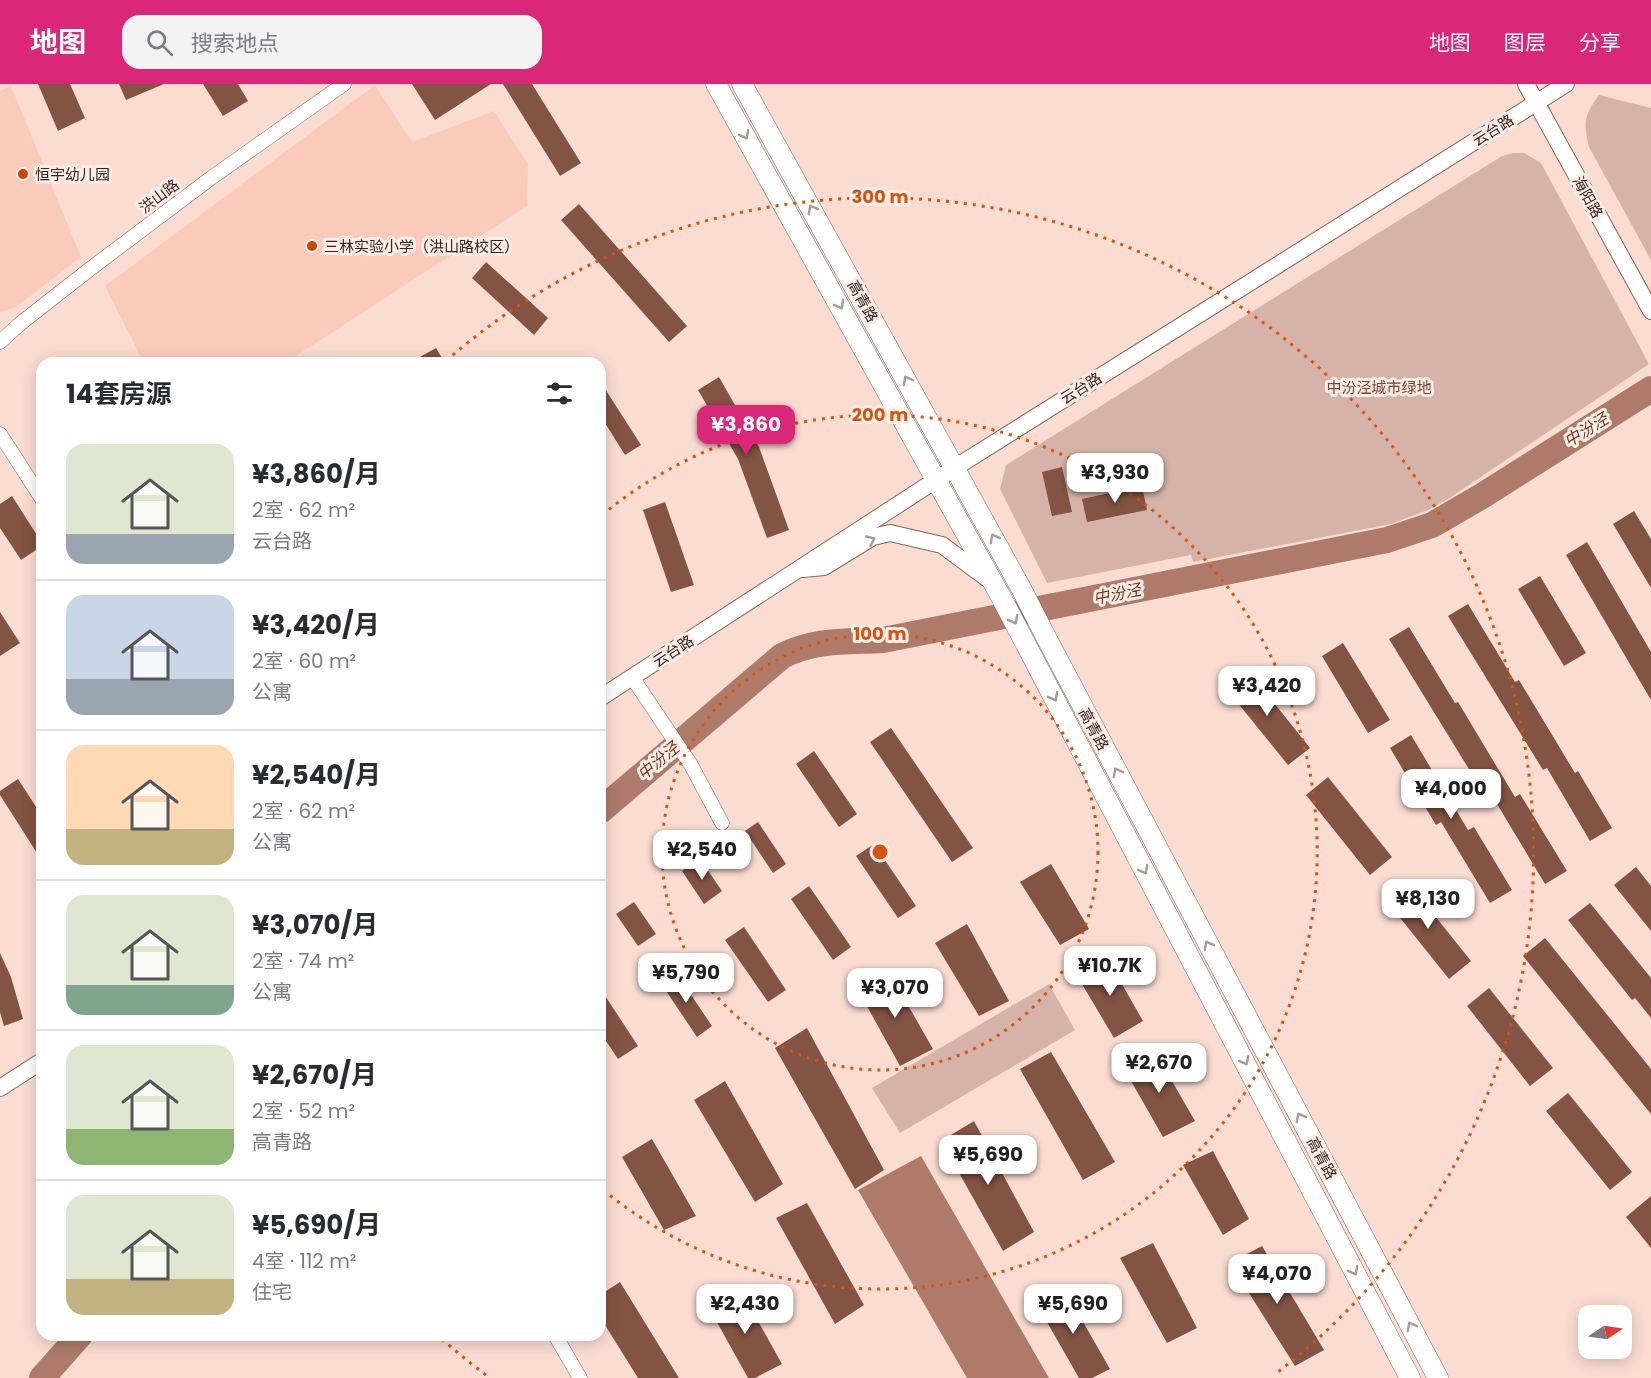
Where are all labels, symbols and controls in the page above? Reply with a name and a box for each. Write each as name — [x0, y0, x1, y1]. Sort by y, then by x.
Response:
search box — [122, 15, 542, 69]
text: 地图 — [30, 23, 86, 62]
icon: search — [143, 26, 176, 59]
text: 搜索地点 — [191, 28, 279, 59]
text: 地图 — [1429, 28, 1471, 57]
text: 图层 — [1504, 28, 1546, 57]
text: 分享 — [1579, 28, 1621, 57]
street label: 云台路 — [1468, 109, 1518, 151]
one-way arrow — [738, 129, 749, 139]
place label: 恒宇幼儿园 — [35, 164, 110, 185]
marker: 恒宇幼儿园 — [16, 167, 30, 181]
street label: 海阳路 — [1568, 172, 1608, 222]
street label: 洪山路 — [135, 174, 183, 218]
text: 300 m — [851, 184, 909, 209]
one-way arrow — [808, 205, 819, 215]
place label: 三林实验小学（洪山路校区） — [324, 236, 519, 257]
marker: 三林实验小学（洪山路校区） — [305, 239, 319, 253]
street label: 高青路 — [843, 276, 883, 326]
one-way arrow — [833, 299, 844, 309]
street label: 云台路 — [1056, 367, 1106, 409]
one-way arrow — [903, 375, 914, 386]
text: 14套房源 — [66, 376, 171, 412]
icon: filters — [543, 377, 576, 410]
park label: 中汾泾城市绿地 — [1326, 377, 1432, 398]
text: 200 m — [852, 402, 908, 427]
pin: ¥3,860 — [697, 405, 795, 456]
water label: 中汾泾 — [1560, 406, 1614, 452]
text: ¥3,860 — [711, 410, 781, 438]
pin: ¥3,930 — [1066, 453, 1164, 504]
text: ¥3,860/月 — [252, 456, 381, 492]
text: ¥3,930 — [1081, 458, 1149, 486]
icon: home — [114, 468, 186, 540]
text: 2室 · 62 m² — [252, 496, 355, 524]
text: 云台路 — [252, 527, 312, 555]
one-way arrow — [990, 534, 1001, 544]
one-way arrow — [864, 535, 875, 547]
water label: 中汾泾 — [1091, 578, 1145, 610]
text: ¥3,420/月 — [252, 607, 380, 643]
one-way arrow — [1007, 614, 1018, 624]
icon: home — [114, 619, 186, 691]
text: 100 m — [853, 621, 907, 646]
street label: 云台路 — [648, 630, 698, 672]
text: 2室 · 60 m² — [252, 647, 356, 675]
pin: ¥3,420 — [1218, 666, 1316, 717]
text: ¥3,420 — [1232, 671, 1302, 699]
text: 公寓 — [252, 678, 292, 706]
one-way arrow — [1047, 691, 1058, 701]
street label: 高青路 — [1074, 704, 1114, 754]
water label: 中汾泾 — [632, 735, 685, 785]
text: ¥2,540/月 — [252, 757, 381, 793]
one-way arrow — [1113, 768, 1124, 778]
icon: home — [114, 769, 186, 841]
pin: ¥4,000 — [1402, 769, 1500, 820]
text: ¥4,000 — [1415, 774, 1487, 802]
text: 2室 · 62 m² — [252, 797, 355, 825]
text: 公寓 — [252, 828, 292, 856]
pin: ¥2,540 — [653, 830, 751, 881]
text: ¥2,540 — [667, 835, 737, 863]
centre of rings — [870, 842, 890, 862]
one-way arrow — [1137, 863, 1149, 874]
pin: ¥8,130 — [1379, 879, 1477, 930]
text: ¥8,130 — [1396, 884, 1460, 912]
text: ¥3,070/月 — [252, 907, 378, 943]
icon: home — [114, 919, 186, 991]
one-way arrow — [1204, 940, 1216, 951]
pin: ¥10.7K — [1061, 946, 1159, 997]
text: 2室 · 74 m² — [252, 947, 354, 975]
text: ¥10.7K — [1078, 951, 1142, 979]
pin: ¥5,790 — [637, 953, 735, 1004]
text: ¥5,790 — [652, 958, 720, 986]
pin: ¥3,070 — [846, 968, 944, 1019]
text: ¥3,070 — [861, 973, 929, 1001]
text: 公寓 — [252, 978, 292, 1006]
pin: ¥2,670 — [1110, 1043, 1208, 1094]
text: ¥2,670 — [1125, 1048, 1193, 1076]
one-way arrow — [1237, 1055, 1249, 1066]
text: ¥2,670/月 — [252, 1057, 377, 1093]
icon: home — [114, 1069, 186, 1141]
text: 2室 · 52 m² — [252, 1097, 355, 1125]
one-way arrow — [1296, 1113, 1307, 1123]
text: 高青路 — [252, 1128, 312, 1156]
street label: 高青路 — [1302, 1133, 1342, 1183]
pin: ¥5,690 — [939, 1135, 1037, 1186]
text: ¥5,690 — [953, 1140, 1023, 1168]
text: ¥5,690/月 — [252, 1207, 381, 1243]
icon: home — [114, 1219, 186, 1291]
text: 4室 · 112 m² — [252, 1247, 356, 1275]
pin: ¥4,070 — [1228, 1254, 1326, 1305]
text: ¥4,070 — [1242, 1259, 1312, 1287]
one-way arrow — [1347, 1265, 1359, 1276]
text: 住宅 — [252, 1278, 292, 1306]
pin: ¥2,430 — [696, 1284, 794, 1335]
pin: ¥5,690 — [1024, 1284, 1122, 1335]
text: ¥2,430 — [710, 1289, 780, 1317]
text: ¥5,690 — [1038, 1289, 1108, 1317]
north arrow — [1578, 1305, 1632, 1359]
map controls — [1578, 1305, 1632, 1359]
one-way arrow — [1407, 1322, 1418, 1333]

